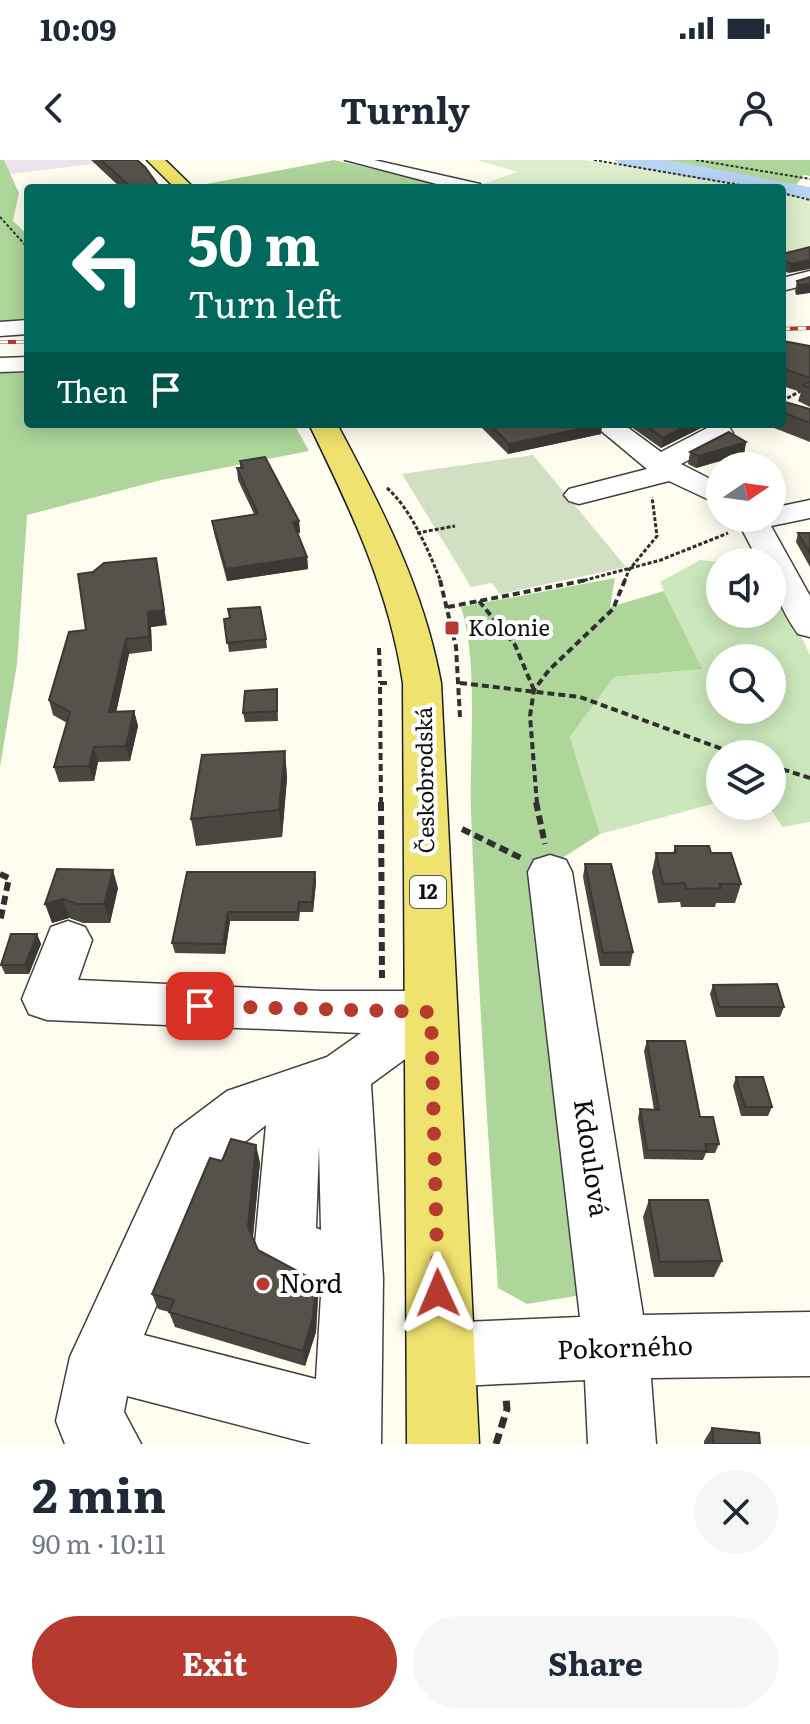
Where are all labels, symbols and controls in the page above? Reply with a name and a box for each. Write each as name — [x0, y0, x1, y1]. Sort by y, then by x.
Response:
text: 10:09 — [40, 6, 117, 50]
text: Turnly — [340, 82, 470, 135]
icon: back — [32, 86, 76, 130]
icon: person — [734, 86, 778, 130]
text: 50 m — [188, 200, 320, 283]
icon: left — [56, 216, 160, 320]
text: Turn left — [188, 276, 342, 329]
text: Then — [56, 368, 128, 412]
icon: arrive — [144, 368, 188, 412]
north arrow — [706, 452, 786, 532]
map controls — [706, 452, 786, 820]
button: sound — [706, 548, 786, 628]
place label: Kolonie — [468, 610, 550, 643]
marker: Kolonie — [443, 619, 461, 637]
button: search — [706, 644, 786, 724]
street label: Českobrodská — [406, 706, 441, 854]
button: layers — [706, 740, 786, 820]
road number: 12 — [410, 876, 446, 908]
pin — [166, 972, 234, 1040]
icon: arrive — [178, 984, 222, 1028]
street label: Kdoulová — [566, 1096, 621, 1219]
position arrow — [396, 1251, 480, 1335]
place label: Nord — [279, 1262, 342, 1301]
marker: Nord — [254, 1275, 272, 1293]
street label: Pokorného — [556, 1324, 693, 1367]
text: 2 min — [32, 1457, 166, 1528]
button: close — [694, 1470, 778, 1554]
text: 90 m · 10:11 — [32, 1523, 166, 1562]
button: Exit — [32, 1616, 397, 1708]
button: Share — [413, 1616, 778, 1708]

